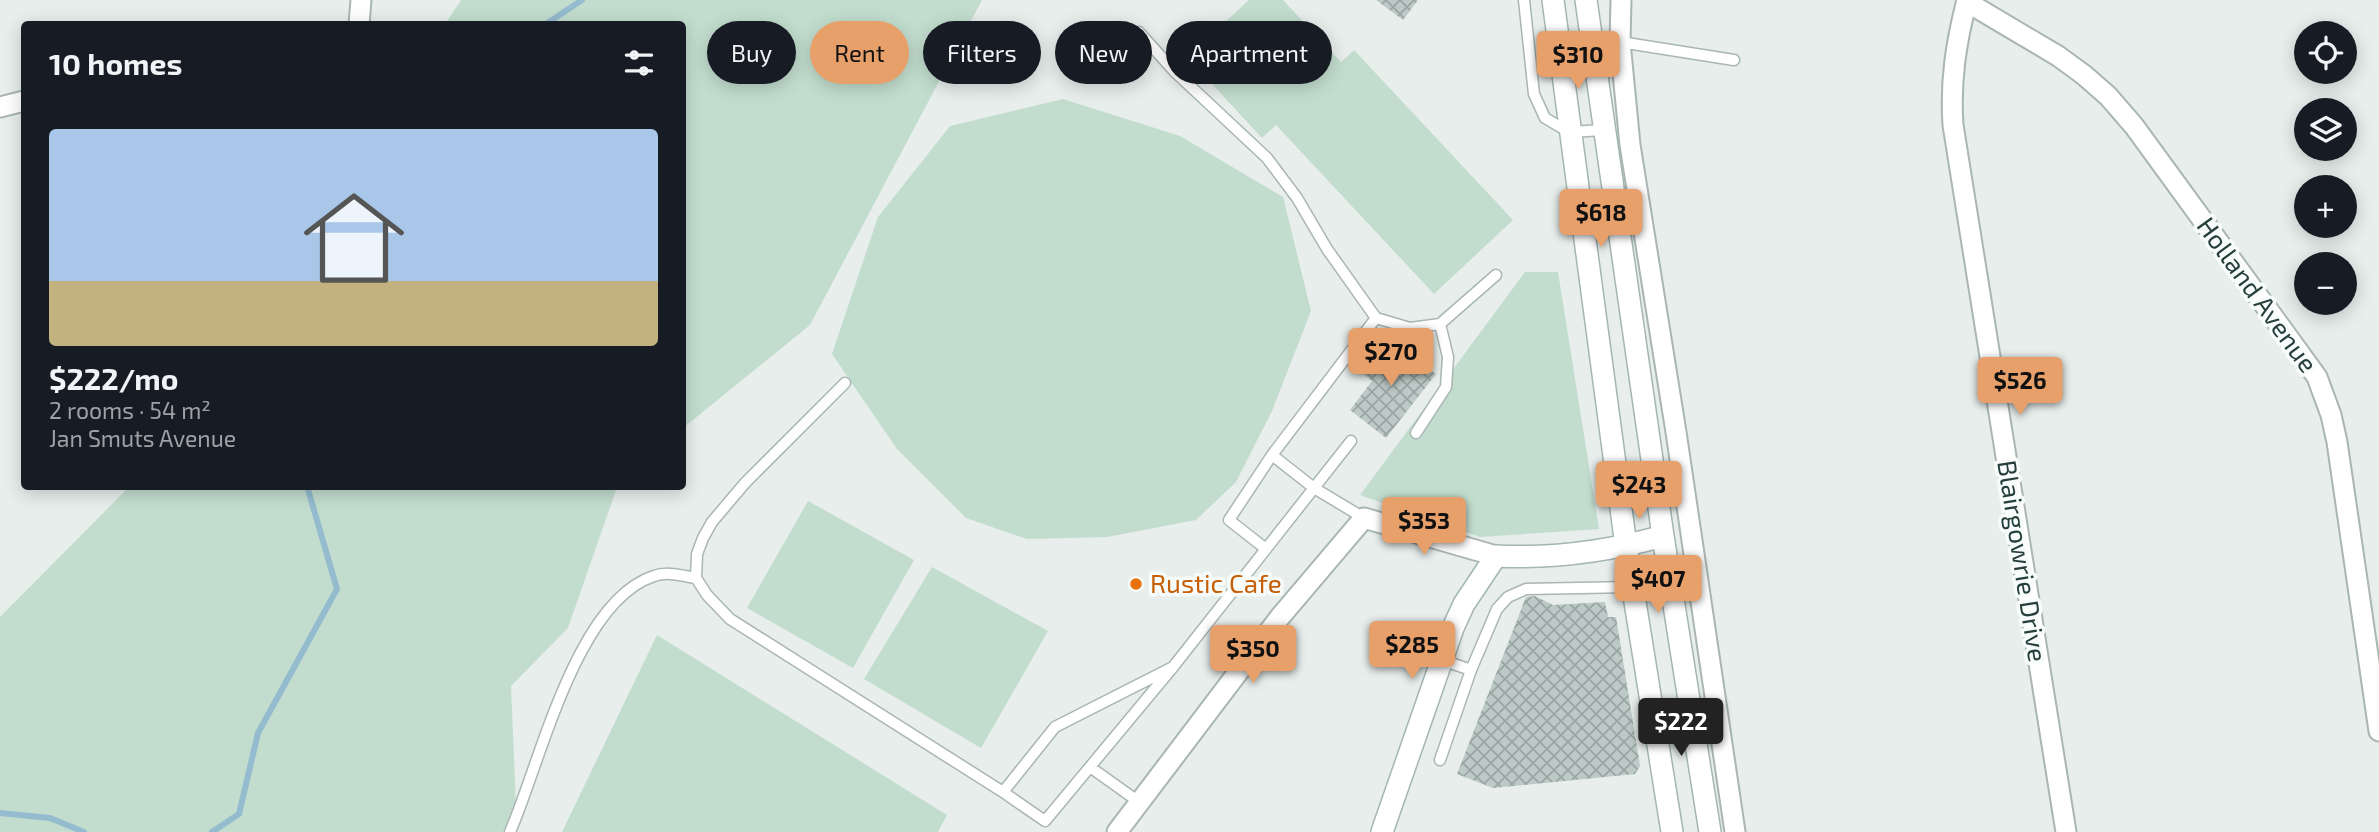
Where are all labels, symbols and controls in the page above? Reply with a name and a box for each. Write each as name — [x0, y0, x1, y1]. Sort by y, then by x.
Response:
chip: Buy — [707, 21, 796, 84]
chip: Rent — [810, 21, 909, 84]
chip: Filters — [923, 21, 1041, 84]
chip: New — [1055, 21, 1152, 84]
chip: Apartment — [1166, 21, 1332, 84]
map controls — [2294, 21, 2357, 315]
button: locate — [2294, 21, 2357, 84]
pin: $310 — [1537, 32, 1619, 91]
text: $310 — [1553, 40, 1603, 68]
icon: filters — [620, 44, 658, 82]
text: 10 homes — [49, 45, 182, 81]
button: layers — [2294, 98, 2357, 161]
icon: home — [291, 175, 417, 301]
button: + — [2294, 175, 2357, 238]
pin: $618 — [1560, 190, 1642, 249]
text: $618 — [1575, 198, 1627, 226]
street label: Holland Avenue — [2192, 211, 2325, 378]
button: − — [2294, 252, 2357, 315]
pin: $270 — [1350, 328, 1432, 388]
text: $270 — [1364, 337, 1418, 365]
pin: $526 — [1979, 358, 2061, 417]
text: $222/mo — [49, 360, 178, 396]
text: $526 — [1994, 366, 2046, 394]
text: 2 rooms · 54 m² — [49, 396, 211, 424]
text: Jan Smuts Avenue — [49, 424, 236, 452]
street label: Blairgowrie Drive — [1992, 458, 2055, 664]
pin: $243 — [1598, 462, 1680, 521]
text: $243 — [1612, 470, 1666, 498]
pin: $353 — [1383, 498, 1465, 557]
text: $353 — [1398, 506, 1450, 534]
pin: $407 — [1617, 556, 1699, 615]
text: $407 — [1631, 564, 1685, 592]
place label: Rustic Cafe — [1150, 567, 1282, 598]
marker: Rustic Cafe — [1128, 576, 1144, 592]
pin: $285 — [1371, 622, 1453, 681]
pin: $350 — [1212, 626, 1294, 685]
text: $285 — [1385, 630, 1439, 658]
text: $350 — [1226, 634, 1280, 662]
pin: $222 — [1640, 698, 1722, 758]
text: $222 — [1654, 707, 1708, 735]

